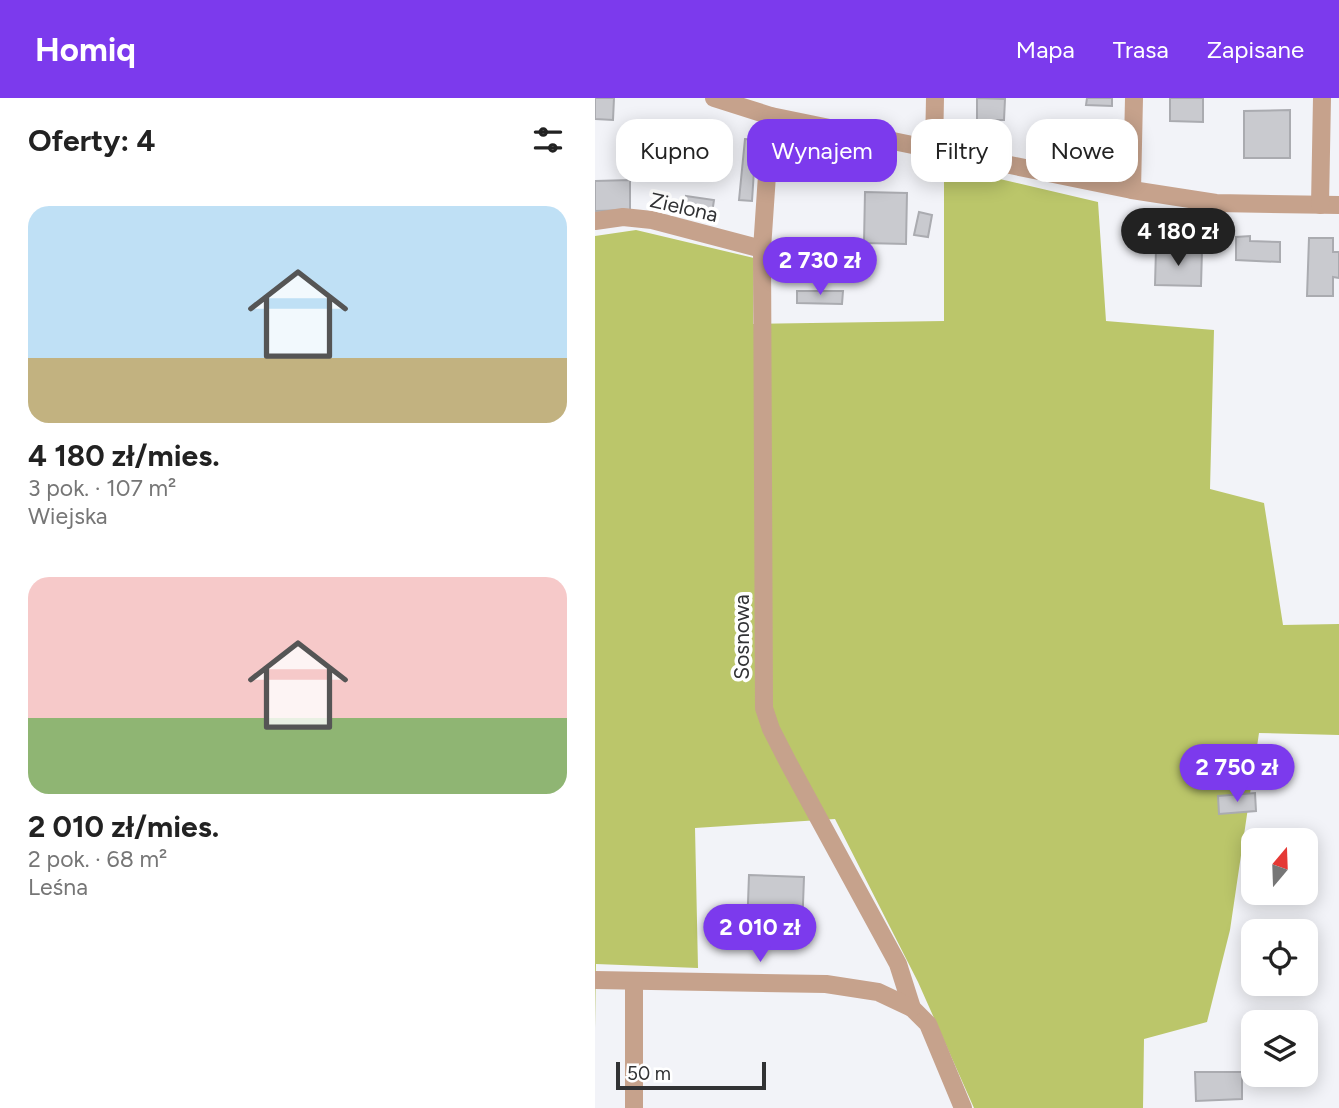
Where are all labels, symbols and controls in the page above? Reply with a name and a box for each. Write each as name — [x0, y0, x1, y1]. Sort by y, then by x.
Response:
text: Homiq — [35, 30, 136, 69]
text: Mapa — [1016, 35, 1075, 64]
text: Trasa — [1113, 35, 1169, 64]
text: Zapisane — [1207, 35, 1304, 64]
chip: Kupno — [616, 119, 733, 182]
chip: Wynajem — [747, 119, 897, 182]
chip: Filtry — [911, 119, 1012, 182]
chip: Nowe — [1026, 119, 1138, 182]
icon: filters — [529, 121, 567, 159]
text: Oferty: 4 — [28, 122, 156, 159]
street label: Zielona — [648, 187, 720, 227]
pin: 4 180 zł — [1106, 208, 1250, 268]
text: 4 180 zł — [1137, 217, 1219, 245]
pin: 2 730 zł — [748, 238, 892, 297]
text: 2 730 zł — [779, 246, 861, 274]
icon: home — [235, 251, 361, 377]
text: 4 180 zł/mies. — [28, 437, 220, 474]
text: 3 pok. · 107 m² — [28, 474, 176, 502]
text: Wiejska — [28, 502, 108, 530]
street label: Sosnowa — [729, 594, 754, 680]
icon: home — [235, 622, 361, 748]
pin: 2 750 zł — [1165, 744, 1309, 804]
text: 2 750 zł — [1196, 753, 1278, 781]
text: 2 010 zł/mies. — [28, 808, 219, 845]
north arrow — [1241, 828, 1318, 905]
map controls — [1241, 828, 1318, 1087]
text: 2 pok. · 68 m² — [28, 845, 167, 873]
text: Leśna — [28, 873, 88, 901]
pin: 2 010 zł — [688, 904, 832, 964]
text: 2 010 zł — [719, 913, 801, 941]
button: locate — [1241, 919, 1318, 996]
button: layers — [1241, 1010, 1318, 1087]
scale bar — [616, 1059, 767, 1091]
text: 50 m — [627, 1062, 671, 1085]

